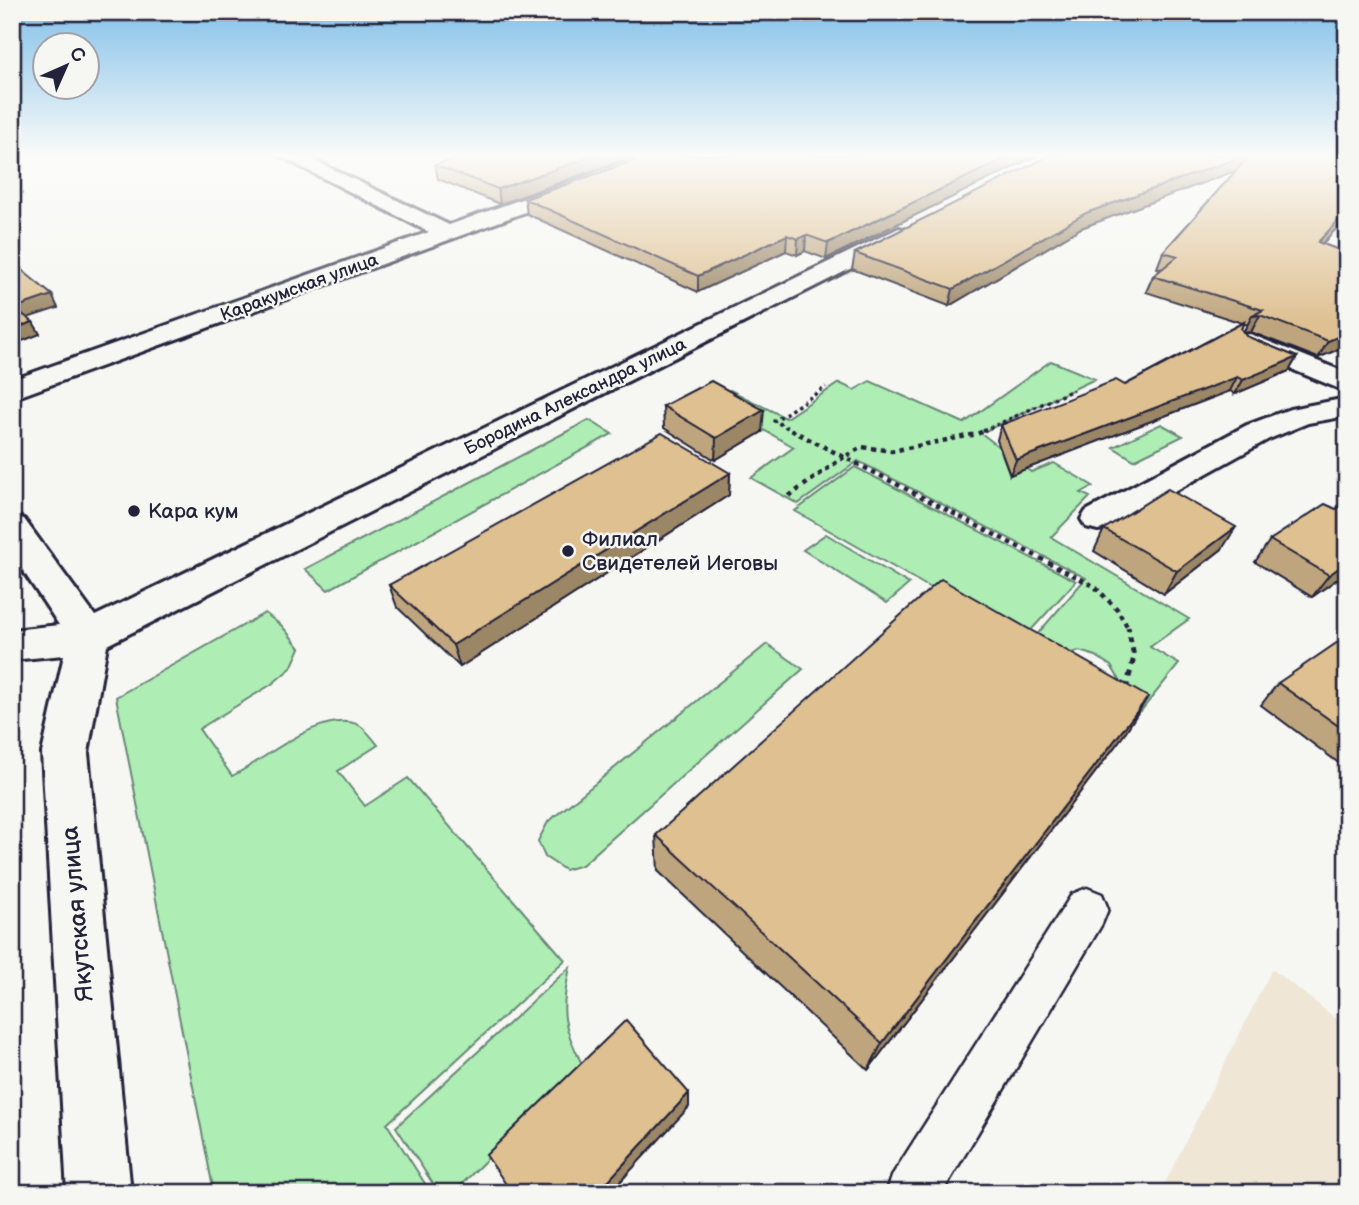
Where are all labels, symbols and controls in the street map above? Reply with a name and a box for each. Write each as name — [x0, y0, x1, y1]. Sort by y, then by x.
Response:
north arrow — [32, 32, 102, 102]
text: С — [64, 42, 90, 68]
street label: Каракумская улица — [217, 249, 381, 326]
street label: Бородина Александра улица — [461, 333, 690, 459]
place label: Кара кум — [148, 499, 239, 524]
marker: Кара кум — [126, 503, 142, 519]
place label: Филиал Свидетелей Иеговы — [582, 527, 778, 576]
marker: Филиал Свидетелей Иеговы — [560, 543, 576, 559]
street label: Якутская улица — [55, 825, 100, 1003]

